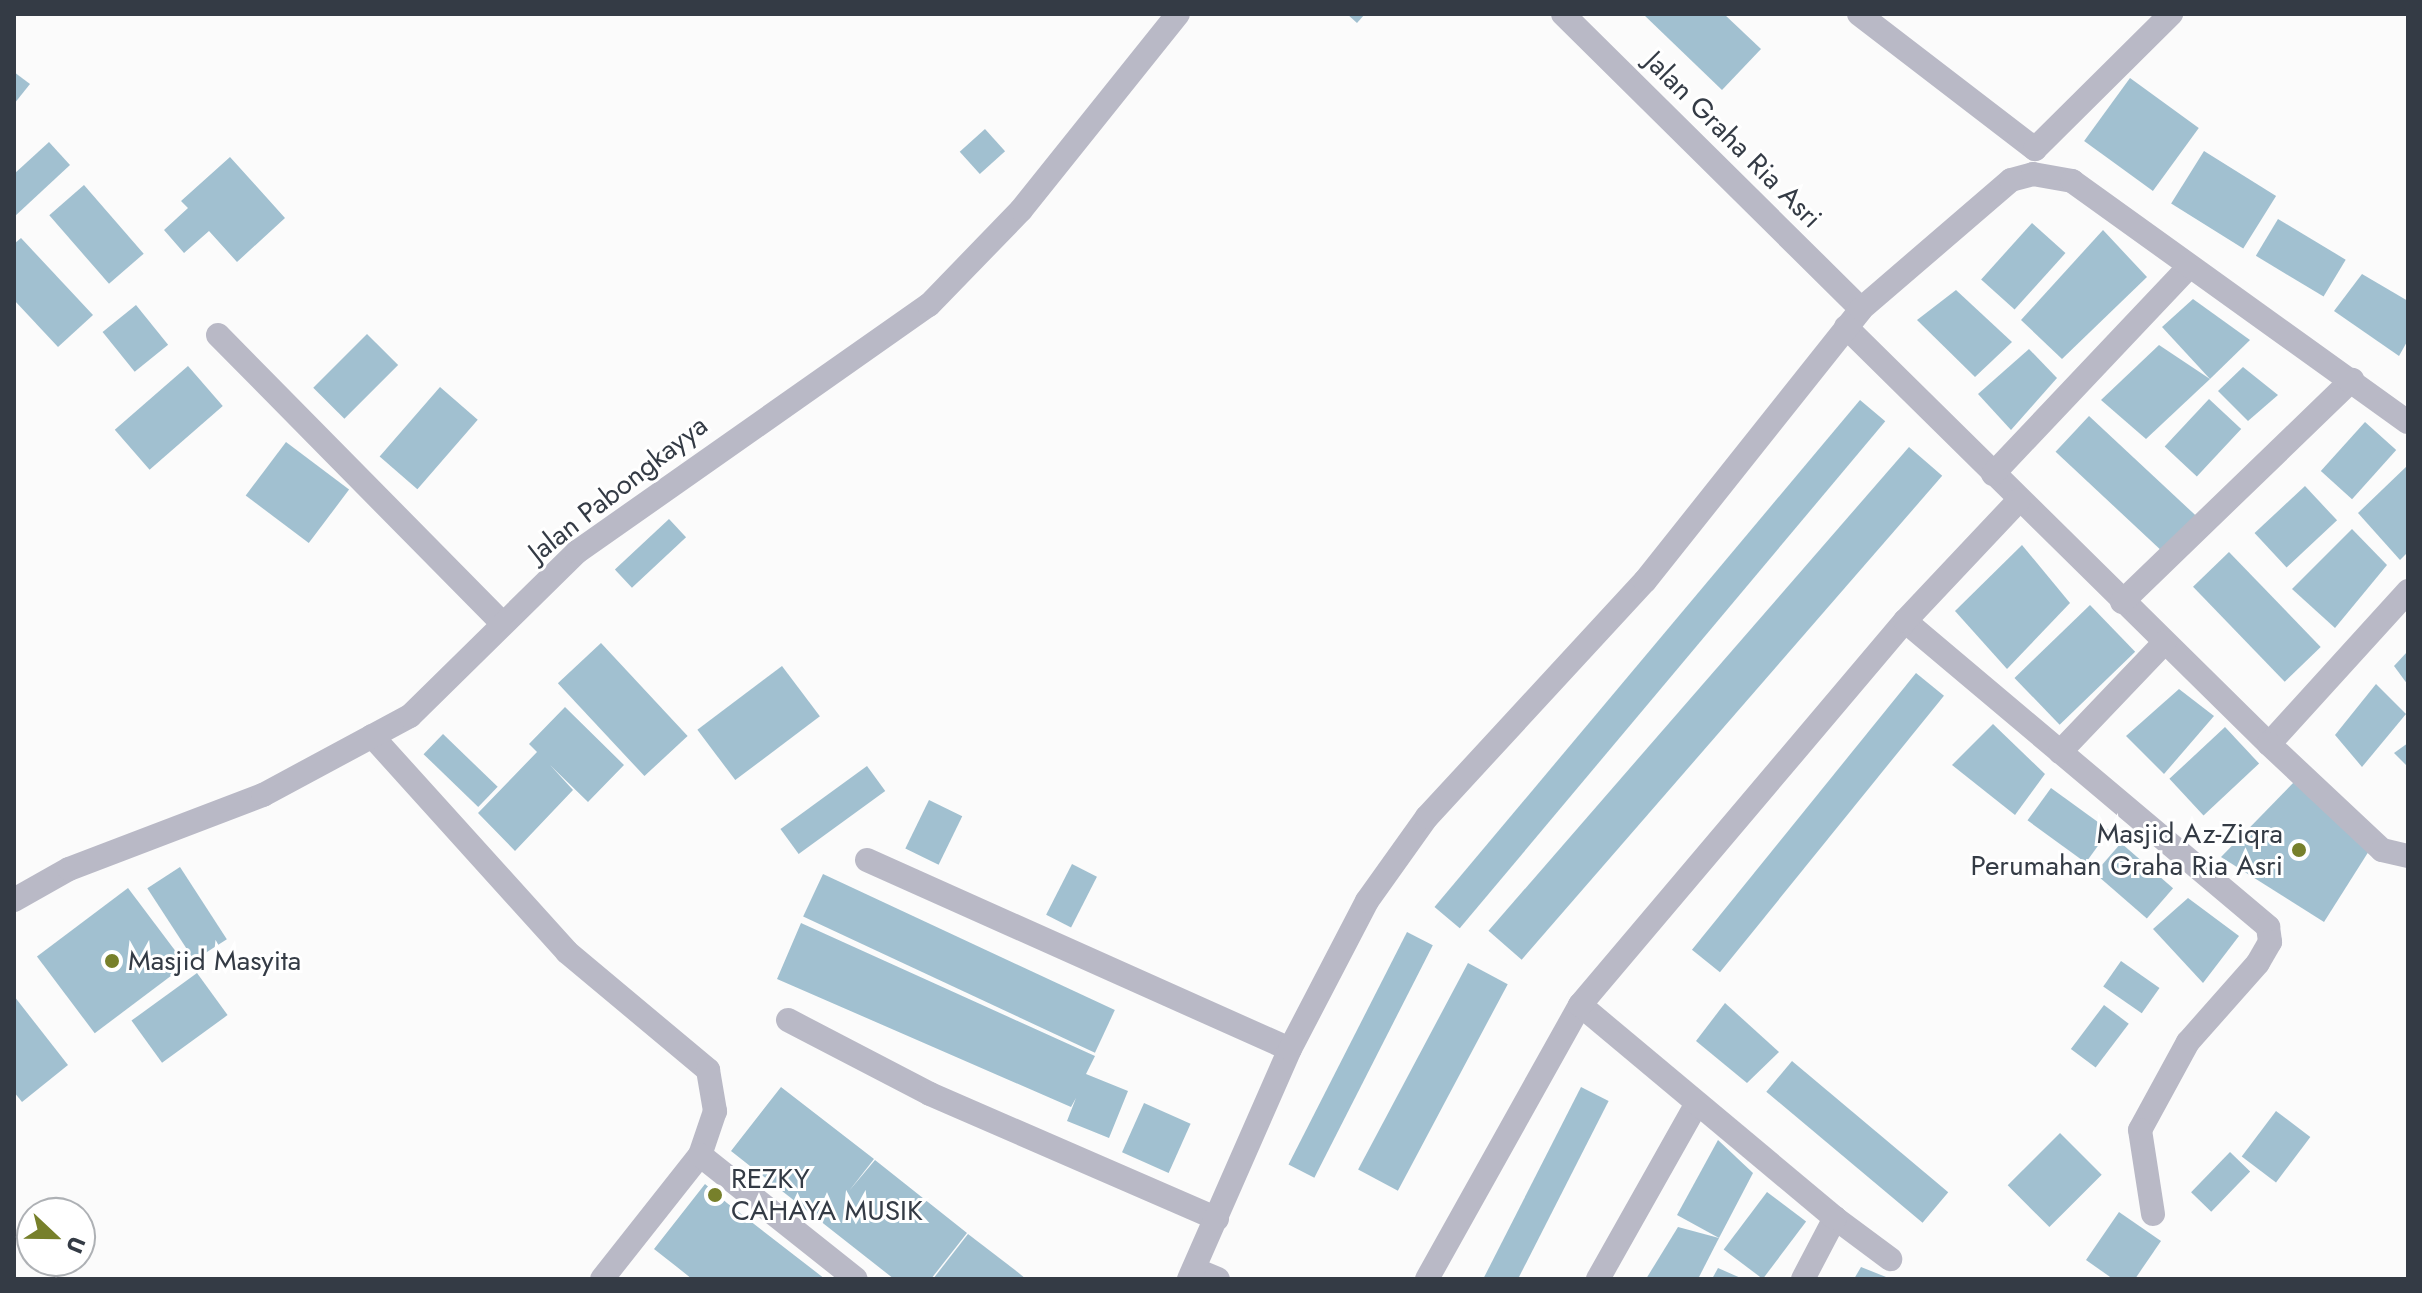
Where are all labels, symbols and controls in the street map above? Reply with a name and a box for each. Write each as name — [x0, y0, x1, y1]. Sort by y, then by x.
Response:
street label: Jalan Graha Ria Asri — [1638, 45, 1828, 235]
street label: Jalan Pabongkayya — [522, 409, 714, 569]
place label: Masjid Az-Ziqra Perumahan Graha Ria Asri — [1970, 817, 2283, 883]
marker: Masjid Az-Ziqra Perumahan Graha Ria Asri — [2290, 841, 2308, 859]
place label: Masjid Masyita — [128, 944, 301, 978]
marker: Masjid Masyita — [103, 952, 121, 970]
place label: REZKY CAHAYA MUSIK — [731, 1162, 923, 1228]
marker: REZKY CAHAYA MUSIK — [706, 1186, 724, 1204]
north arrow — [16, 1197, 96, 1277]
text: U — [59, 1232, 94, 1258]

